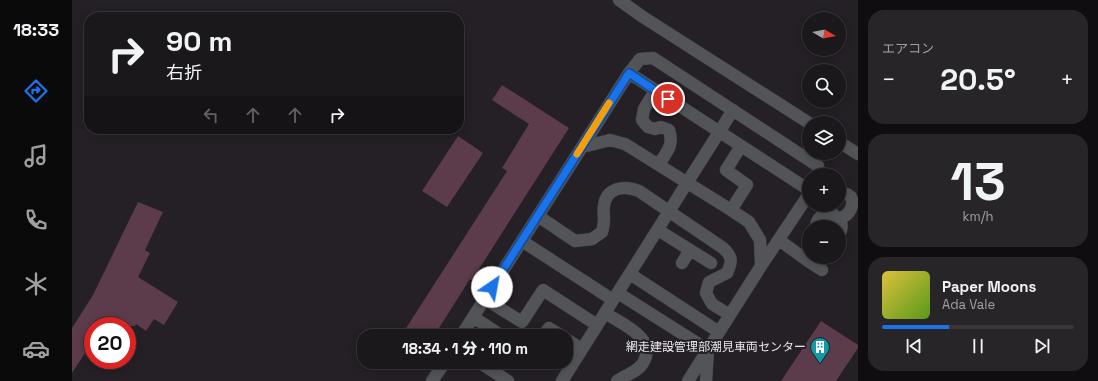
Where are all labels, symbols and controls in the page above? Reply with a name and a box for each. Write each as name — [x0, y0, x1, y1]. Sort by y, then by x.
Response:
north arrow — [802, 12, 846, 56]
map controls — [802, 12, 846, 264]
text: 18:33 — [13, 18, 59, 41]
text: 90 m — [166, 23, 232, 59]
icon: right — [100, 28, 152, 80]
text: エアコン — [882, 40, 934, 57]
text: 20.5° — [940, 60, 1016, 99]
text: 右折 — [166, 61, 202, 84]
button: search — [802, 64, 846, 108]
text: − — [882, 65, 896, 93]
text: + — [1060, 65, 1074, 93]
icon: directions — [22, 77, 50, 105]
pin — [651, 82, 685, 116]
icon: arrive — [657, 88, 679, 110]
icon: left — [200, 104, 222, 126]
icon: ahead — [242, 104, 264, 126]
icon: ahead — [284, 104, 306, 126]
icon: right — [326, 104, 348, 126]
button: layers — [802, 116, 846, 160]
icon: music — [22, 142, 50, 170]
text: 13 — [950, 149, 1006, 215]
button: + — [802, 168, 846, 212]
icon: phone — [22, 206, 50, 234]
text: km/h — [963, 208, 993, 225]
button: − — [802, 220, 846, 264]
position arrow — [471, 266, 513, 308]
icon: climate — [22, 270, 50, 298]
text: Paper Moons — [942, 277, 1036, 296]
text: Ada Vale — [942, 296, 995, 313]
speed limit sign: 20 — [84, 317, 136, 369]
icon: car — [22, 335, 50, 363]
icon: previous — [903, 335, 925, 357]
icon: pause — [967, 335, 989, 357]
icon: next — [1031, 335, 1053, 357]
building icon: 網走建設管理部潮見車両センター — [809, 336, 831, 364]
text: 18:34 · 1 分 · 110 m — [402, 339, 528, 358]
place label: 網走建設管理部潮見車両センター — [626, 339, 806, 355]

